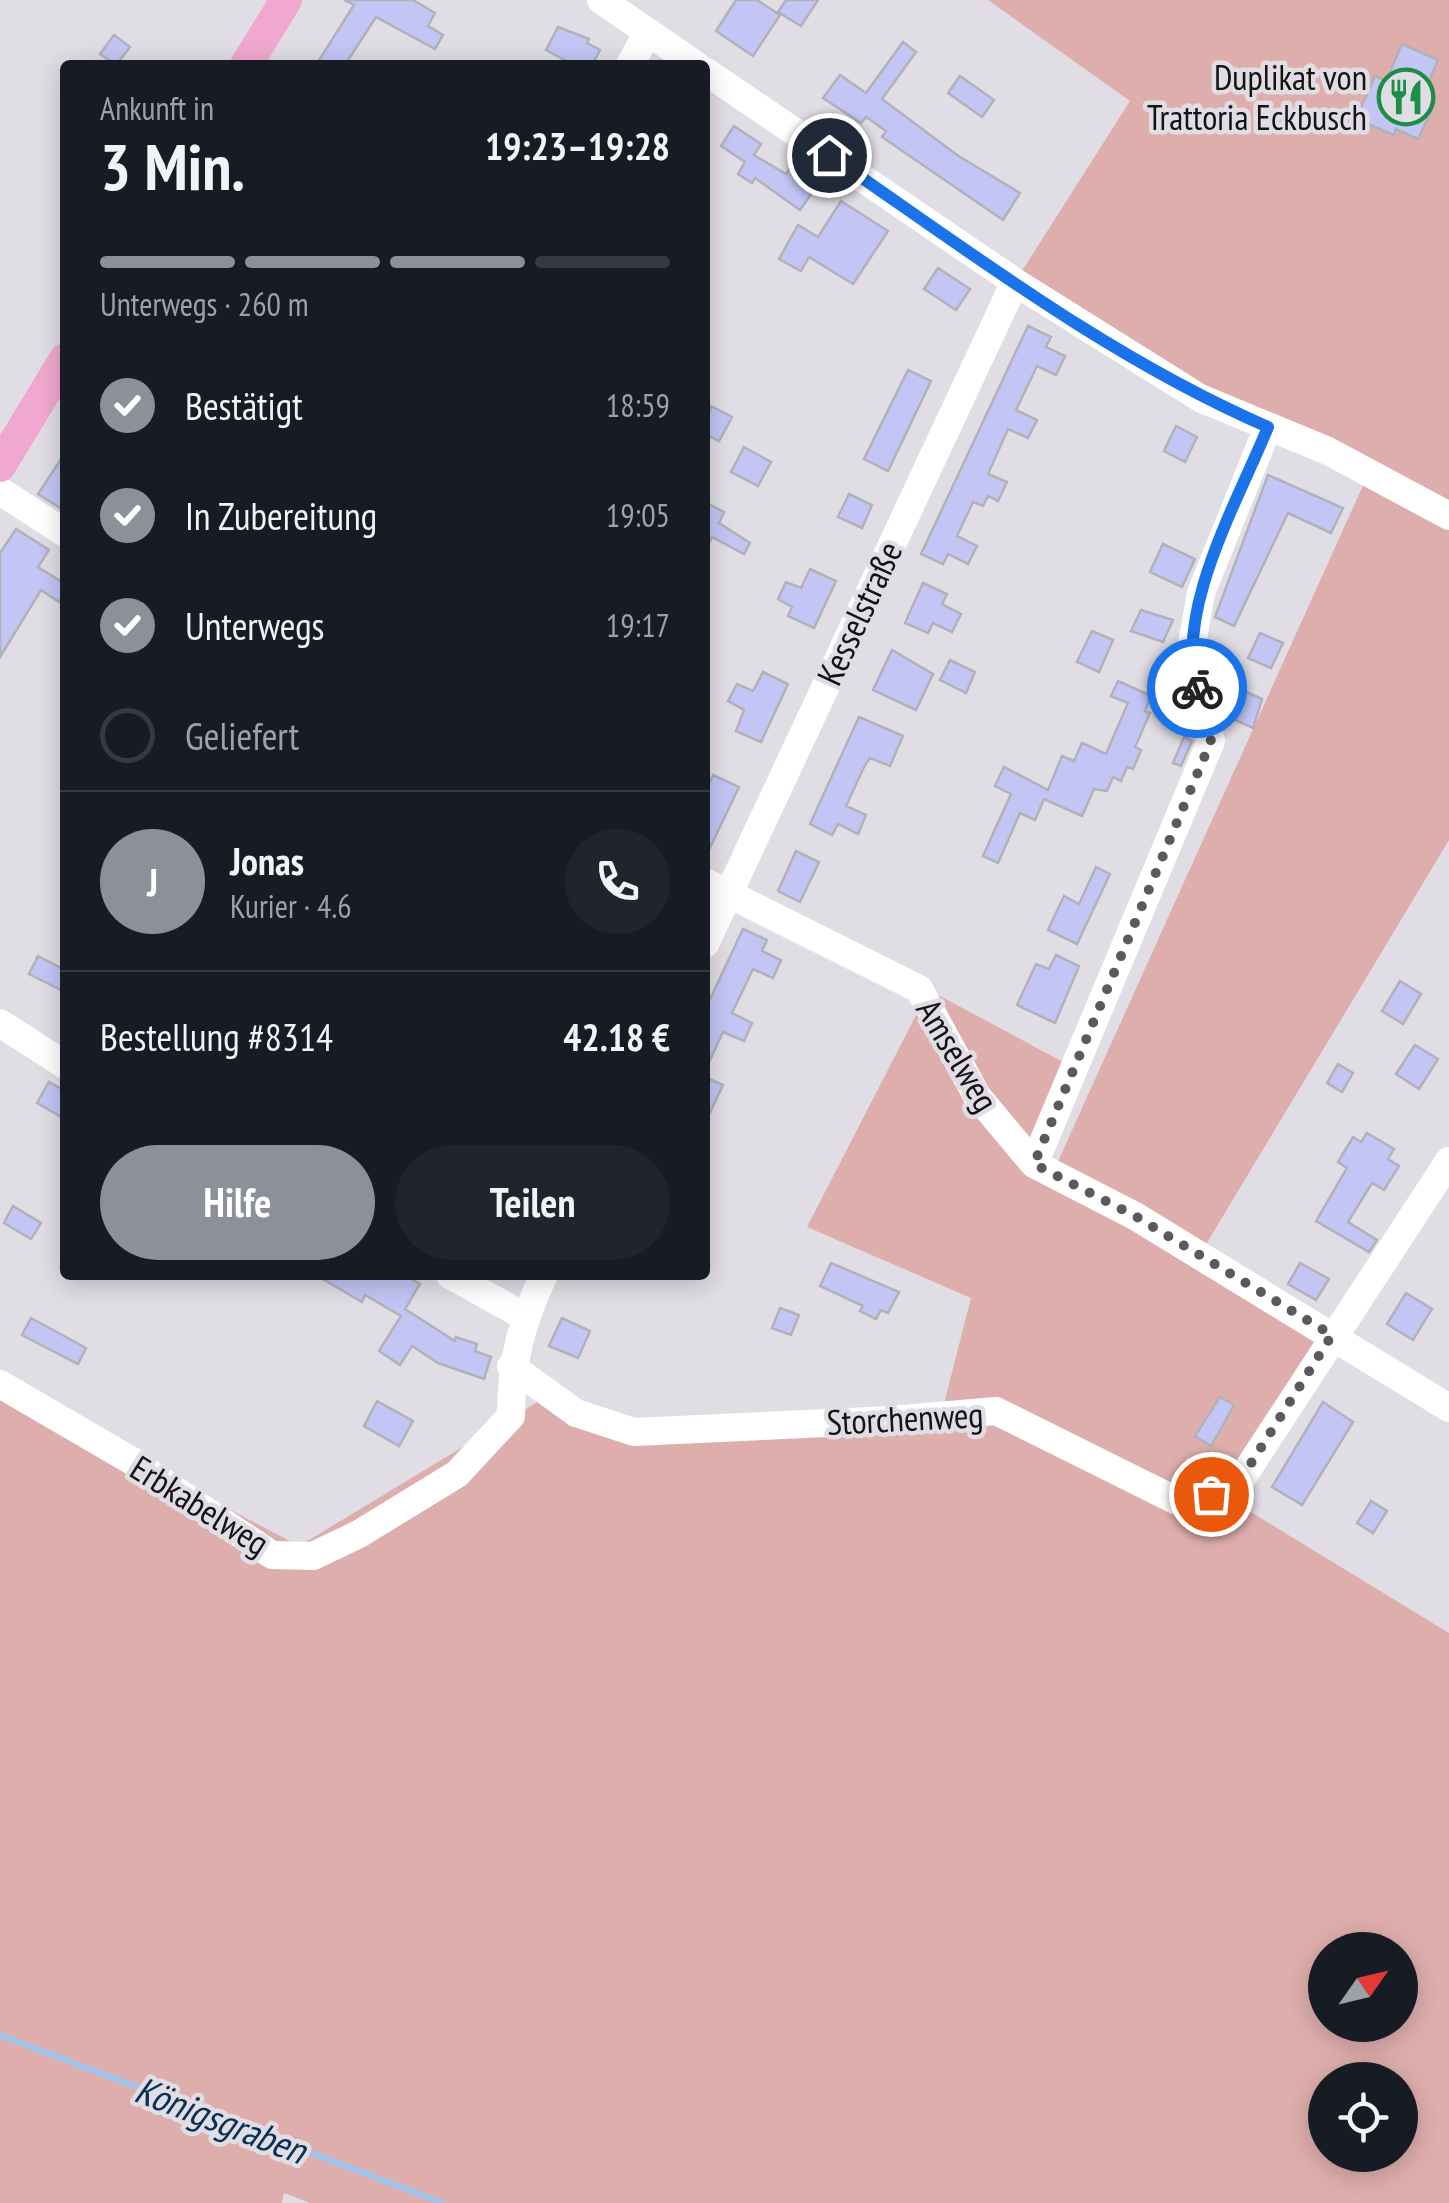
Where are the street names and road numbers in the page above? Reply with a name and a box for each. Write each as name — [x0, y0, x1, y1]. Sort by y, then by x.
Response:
street label: Kesselstraße — [806, 534, 912, 692]
street label: Amselweg — [907, 990, 1009, 1120]
street label: Storchenweg — [826, 1391, 984, 1445]
street label: Erbkabelweg — [122, 1444, 278, 1566]

